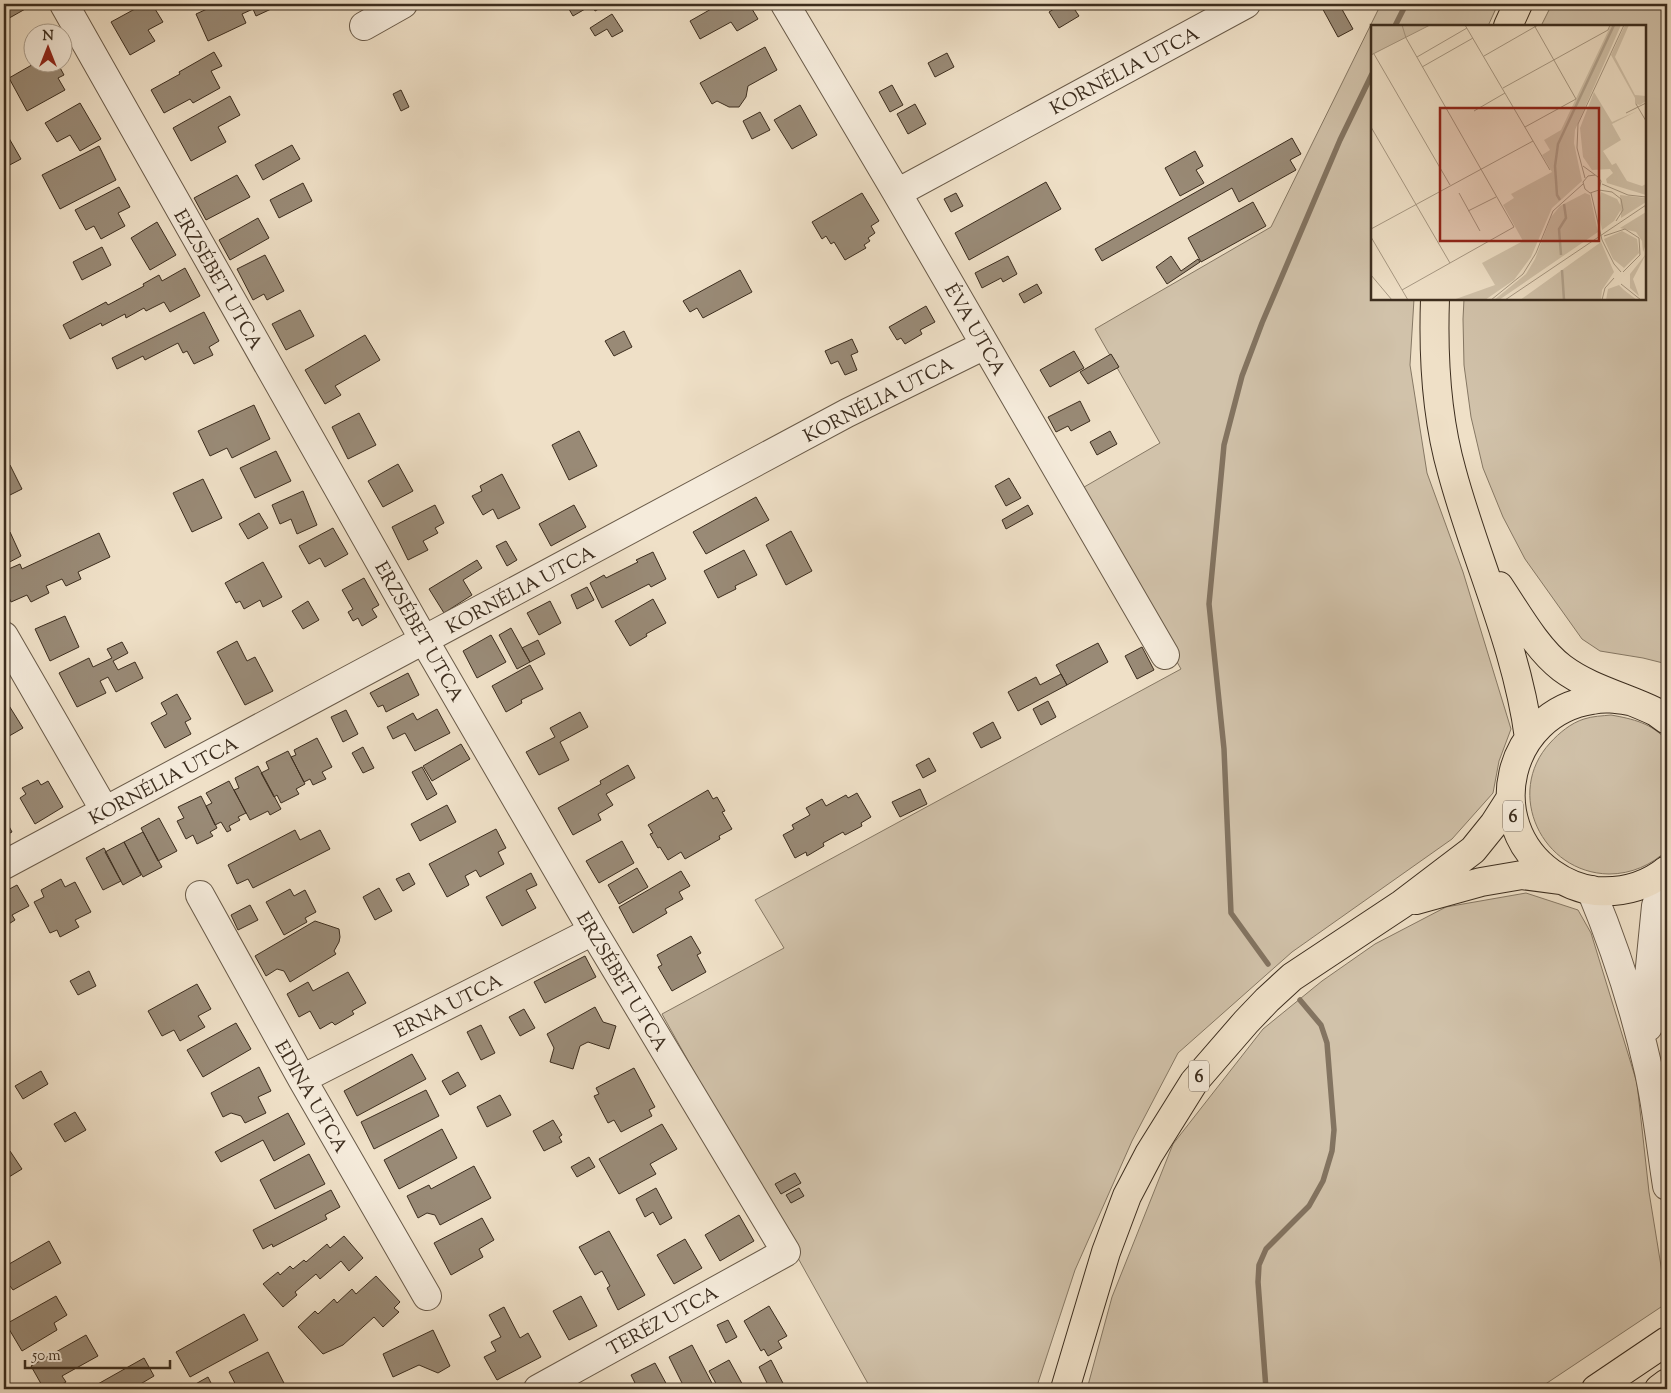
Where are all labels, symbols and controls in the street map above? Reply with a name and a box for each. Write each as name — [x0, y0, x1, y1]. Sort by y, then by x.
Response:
street label: KORNÉLIA UTCA — [1046, 21, 1205, 123]
north arrow — [22, 22, 72, 72]
inset map — [1371, 25, 1646, 300]
text: N — [42, 27, 54, 47]
street label: ERZSÉBET UTCA — [166, 205, 268, 356]
street label: ÉVA UTCA — [937, 279, 1011, 382]
street label: KORNÉLIA UTCA — [799, 351, 959, 451]
street label: KORNÉLIA UTCA — [442, 540, 601, 642]
street label: ERZSÉBET UTCA — [367, 557, 469, 708]
street label: KORNÉLIA UTCA — [85, 731, 244, 833]
road number: 6 — [1503, 800, 1523, 831]
street label: ERZSÉBET UTCA — [569, 908, 673, 1058]
street label: ERNA UTCA — [390, 968, 508, 1046]
street label: EDINA UTCA — [267, 1036, 353, 1159]
road number: 6 — [1189, 1060, 1209, 1092]
street label: TERÉZ UTCA — [603, 1280, 724, 1364]
scale bar — [25, 1338, 170, 1370]
text: 50 m — [31, 1346, 61, 1367]

